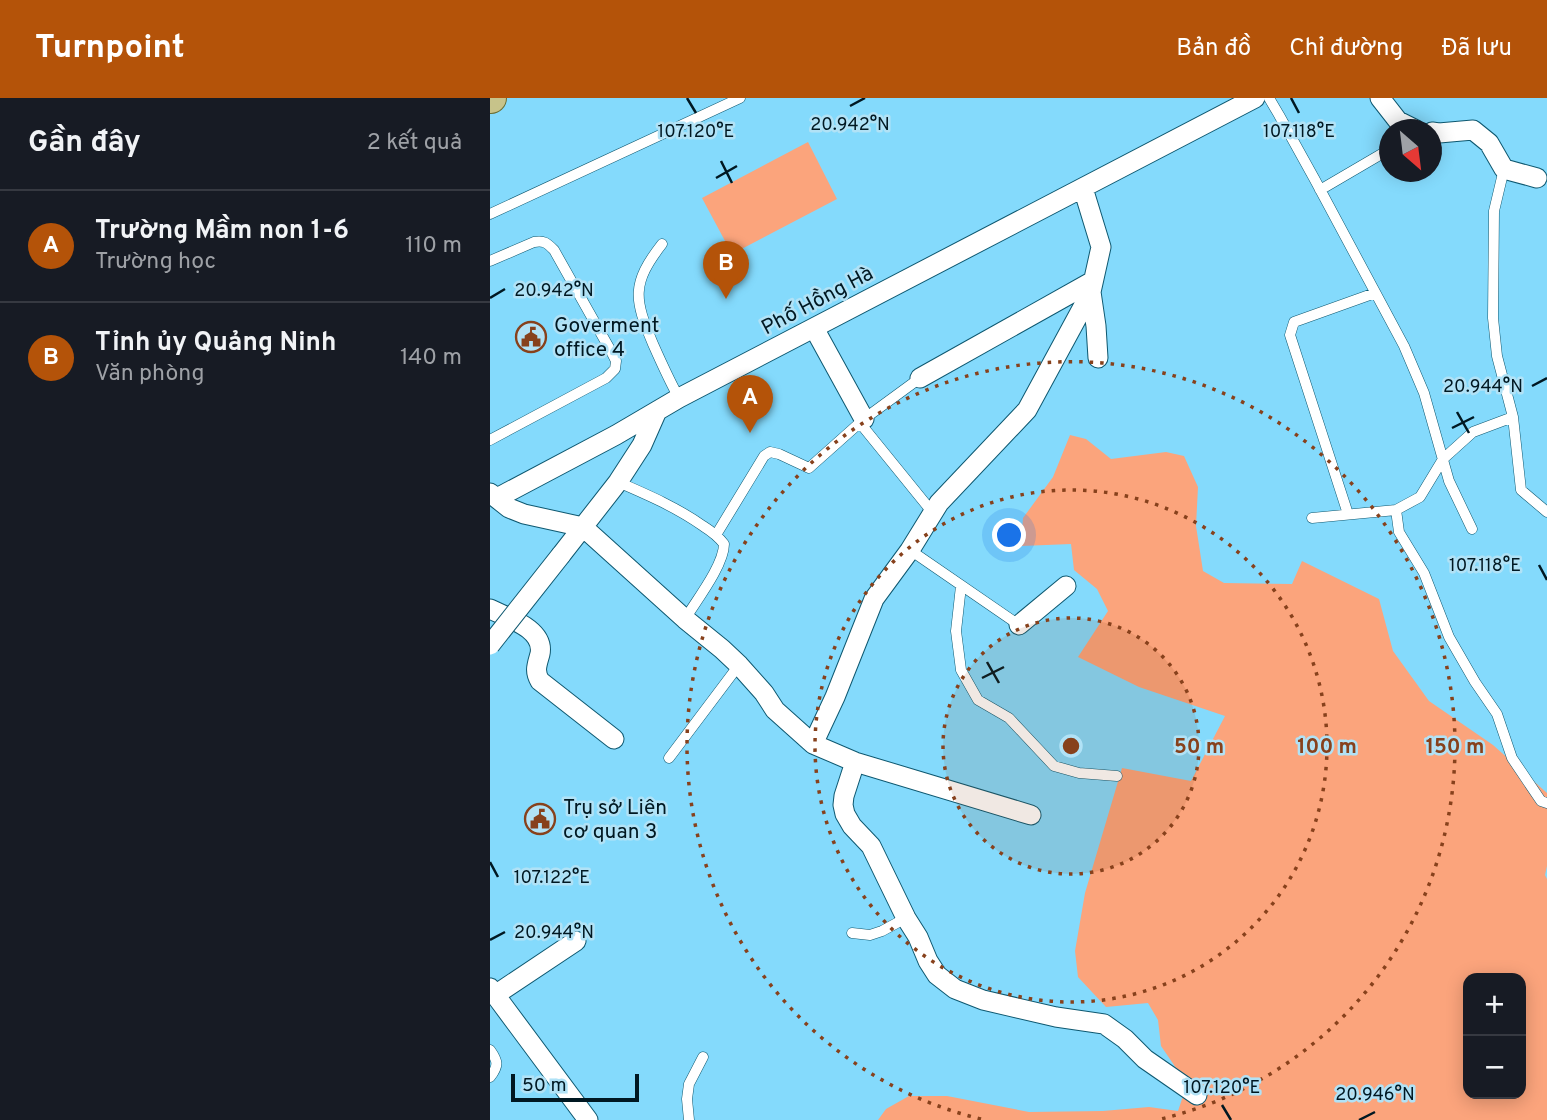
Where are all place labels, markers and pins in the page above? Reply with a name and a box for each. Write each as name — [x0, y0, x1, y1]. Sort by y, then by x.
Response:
pin: B — [703, 241, 749, 299]
place label: Goverment office 4 — [554, 313, 659, 364]
public building icon: Goverment office 4 — [514, 320, 548, 354]
pin: A — [727, 375, 773, 433]
centre of rings — [1059, 734, 1083, 758]
place label: Trụ sở Liên cơ quan 3 — [563, 795, 667, 846]
public building icon: Trụ sở Liên cơ quan 3 — [523, 802, 557, 836]

